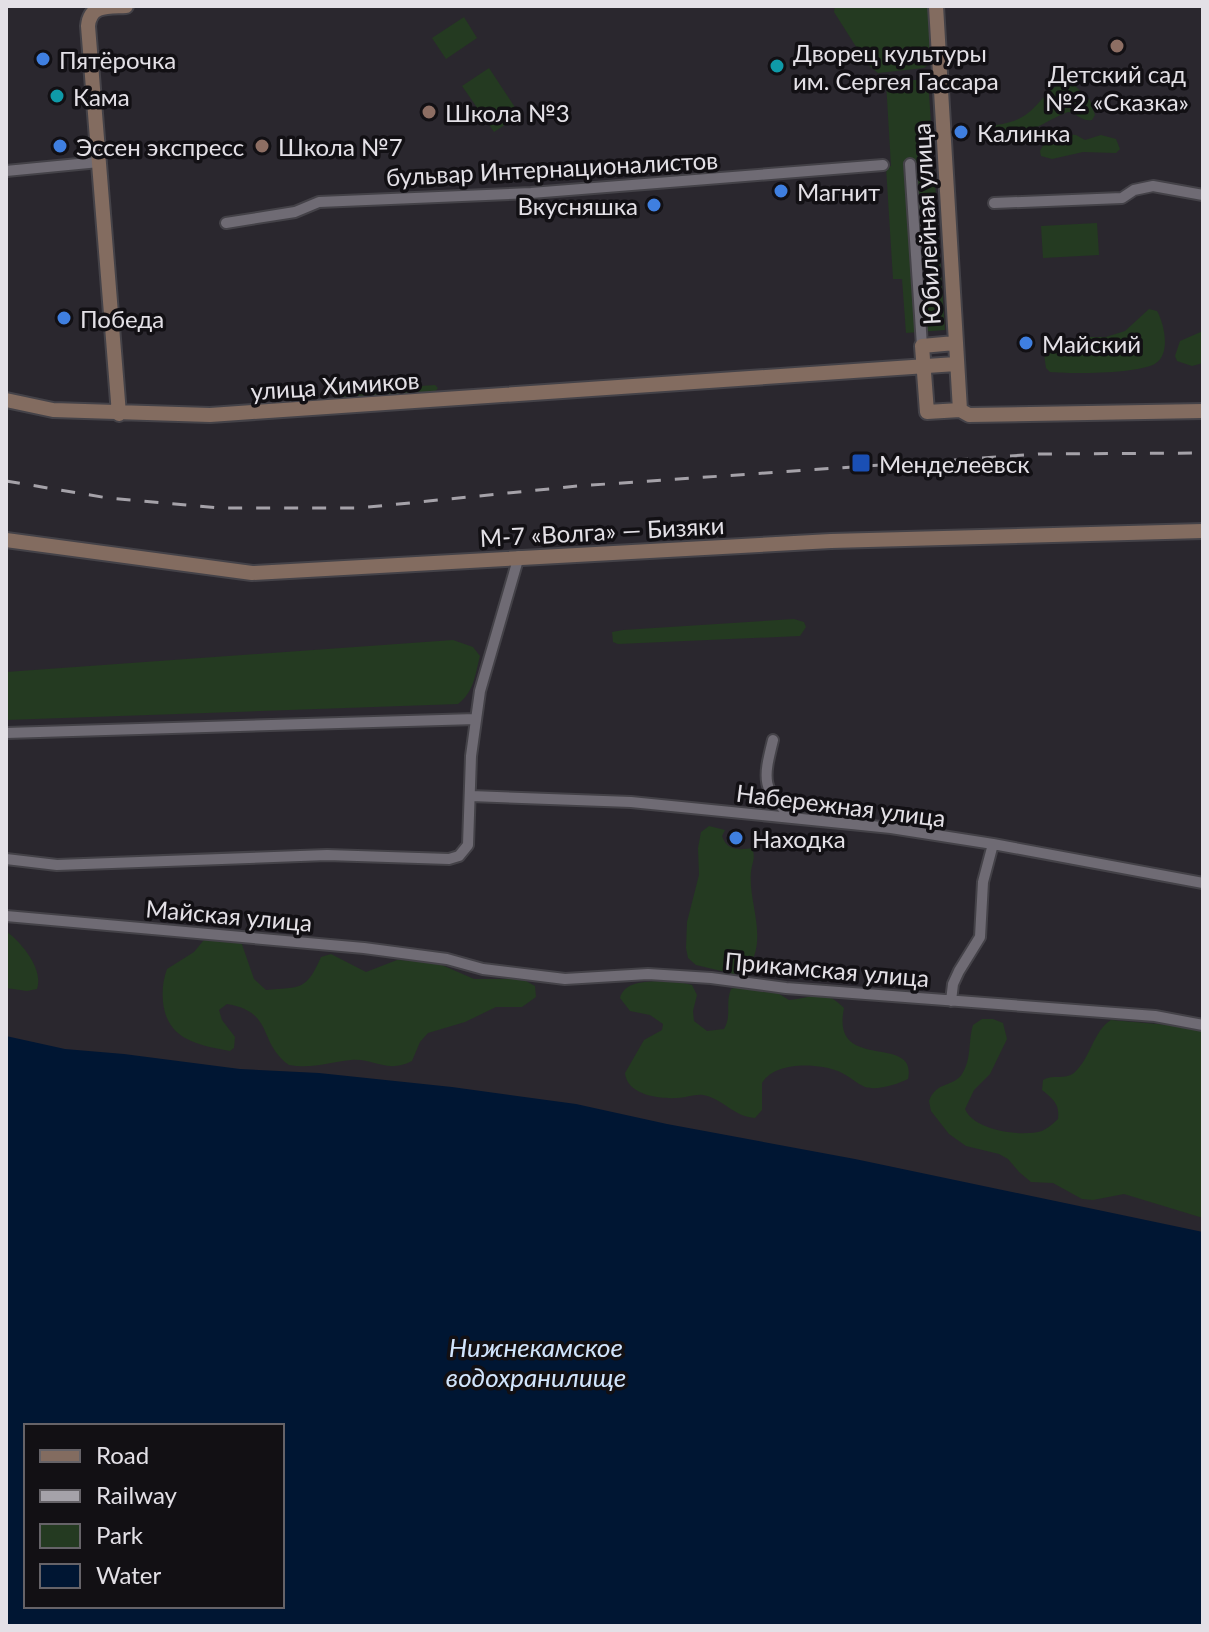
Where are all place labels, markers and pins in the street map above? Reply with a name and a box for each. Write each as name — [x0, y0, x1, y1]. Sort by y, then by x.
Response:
marker: Детский сад №2 «Сказка» — [1108, 37, 1126, 55]
place label: Дворец культуры им. Сергея Гассара — [793, 38, 999, 95]
place label: Пятёрочка — [59, 45, 176, 74]
marker: Пятёрочка — [34, 50, 52, 68]
marker: Дворец культуры им. Сергея Гассара — [768, 57, 786, 75]
place label: Детский сад №2 «Сказка» — [1045, 59, 1189, 116]
place label: Кама — [73, 82, 130, 111]
marker: Кама — [48, 87, 66, 105]
place label: Школа №3 — [445, 98, 570, 127]
marker: Школа №3 — [420, 103, 438, 121]
place label: Калинка — [977, 118, 1071, 147]
marker: Калинка — [952, 123, 970, 141]
place label: Эссен экспресс — [76, 132, 244, 161]
place label: Школа №7 — [278, 132, 403, 161]
marker: Эссен экспресс — [51, 137, 69, 155]
marker: Школа №7 — [253, 137, 271, 155]
place label: Магнит — [797, 177, 880, 206]
marker: Магнит — [772, 182, 790, 200]
place label: Вкусняшка — [517, 191, 638, 220]
marker: Вкусняшка — [645, 196, 663, 214]
place label: Победа — [80, 304, 164, 333]
marker: Победа — [55, 309, 73, 327]
place label: Майский — [1042, 329, 1141, 358]
marker: Майский — [1017, 334, 1035, 352]
place label: Менделеевск — [879, 449, 1030, 478]
marker: Менделеевск — [850, 452, 872, 474]
place label: Находка — [752, 824, 846, 853]
marker: Находка — [727, 829, 745, 847]

